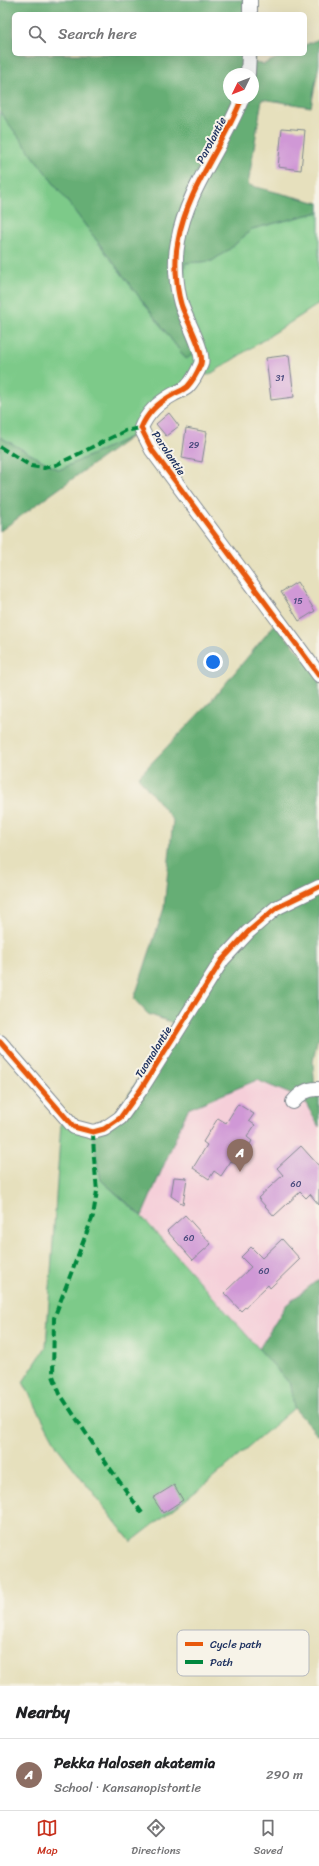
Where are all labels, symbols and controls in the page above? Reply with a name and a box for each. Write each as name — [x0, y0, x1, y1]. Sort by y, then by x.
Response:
search box — [12, 12, 307, 56]
text: Search here — [58, 21, 137, 47]
icon: search — [26, 23, 48, 45]
north arrow — [223, 68, 259, 104]
street label: Parolantie — [191, 113, 232, 167]
house number: 31 — [276, 370, 285, 386]
street label: Parolantie — [147, 427, 191, 480]
house number: 29 — [189, 437, 200, 453]
house number: 15 — [293, 593, 303, 609]
your location — [203, 652, 223, 672]
street label: Tuomalantie — [130, 1022, 177, 1082]
pin: A — [227, 1139, 253, 1172]
house number: 60 — [291, 1176, 302, 1192]
house number: 60 — [184, 1230, 195, 1246]
house number: 60 — [259, 1263, 270, 1279]
legend — [177, 1630, 309, 1676]
text: Cycle path — [210, 1635, 262, 1654]
text: Path — [210, 1653, 233, 1672]
text: Nearby — [16, 1697, 70, 1727]
text: Pekka Halosen akatemia — [54, 1750, 215, 1776]
text: A — [25, 1763, 33, 1786]
text: 290 m — [266, 1763, 303, 1786]
text: School · Kansanopistontie — [54, 1776, 201, 1799]
tab: Map — [36, 1817, 58, 1860]
tab: Directions — [131, 1817, 181, 1860]
tab: Saved — [254, 1817, 283, 1860]

